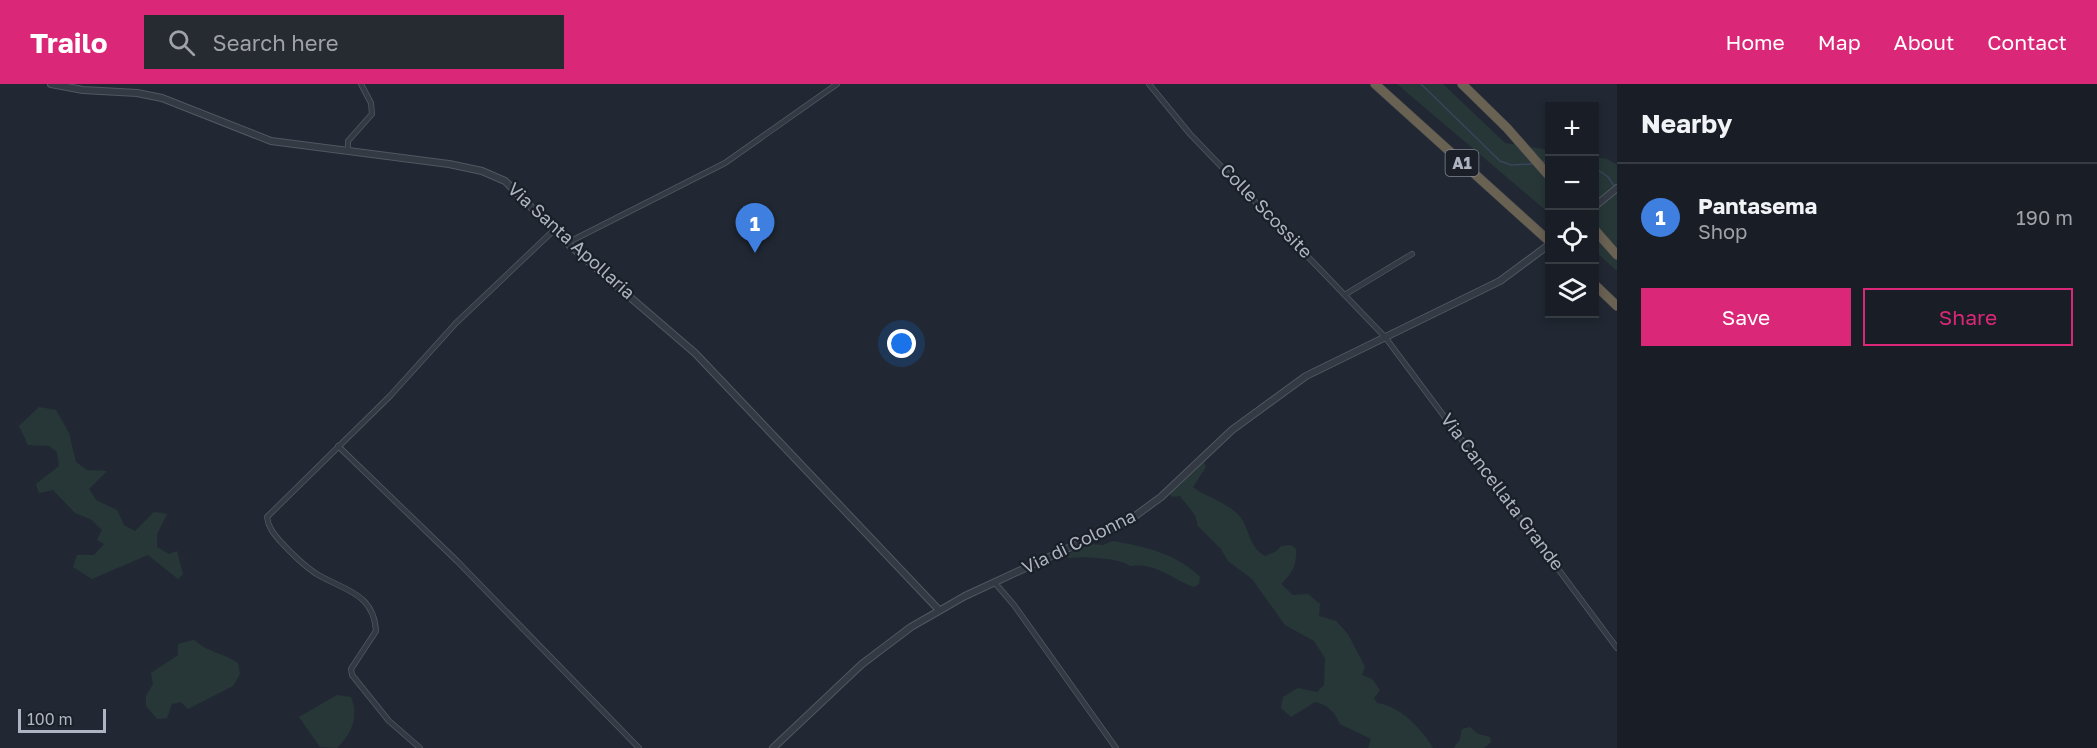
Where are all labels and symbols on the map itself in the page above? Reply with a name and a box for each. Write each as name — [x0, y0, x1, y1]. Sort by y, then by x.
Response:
road number: A1 — [1446, 150, 1478, 176]
street label: Colle Scossite — [1216, 158, 1317, 262]
street label: Via Santa Apollaria — [504, 177, 640, 303]
pin: 1 — [736, 204, 774, 253]
your location — [887, 329, 916, 358]
street label: Via Cancellata Grande — [1437, 409, 1569, 574]
street label: Via di Colonna — [1018, 504, 1139, 578]
scale bar — [18, 706, 106, 734]

